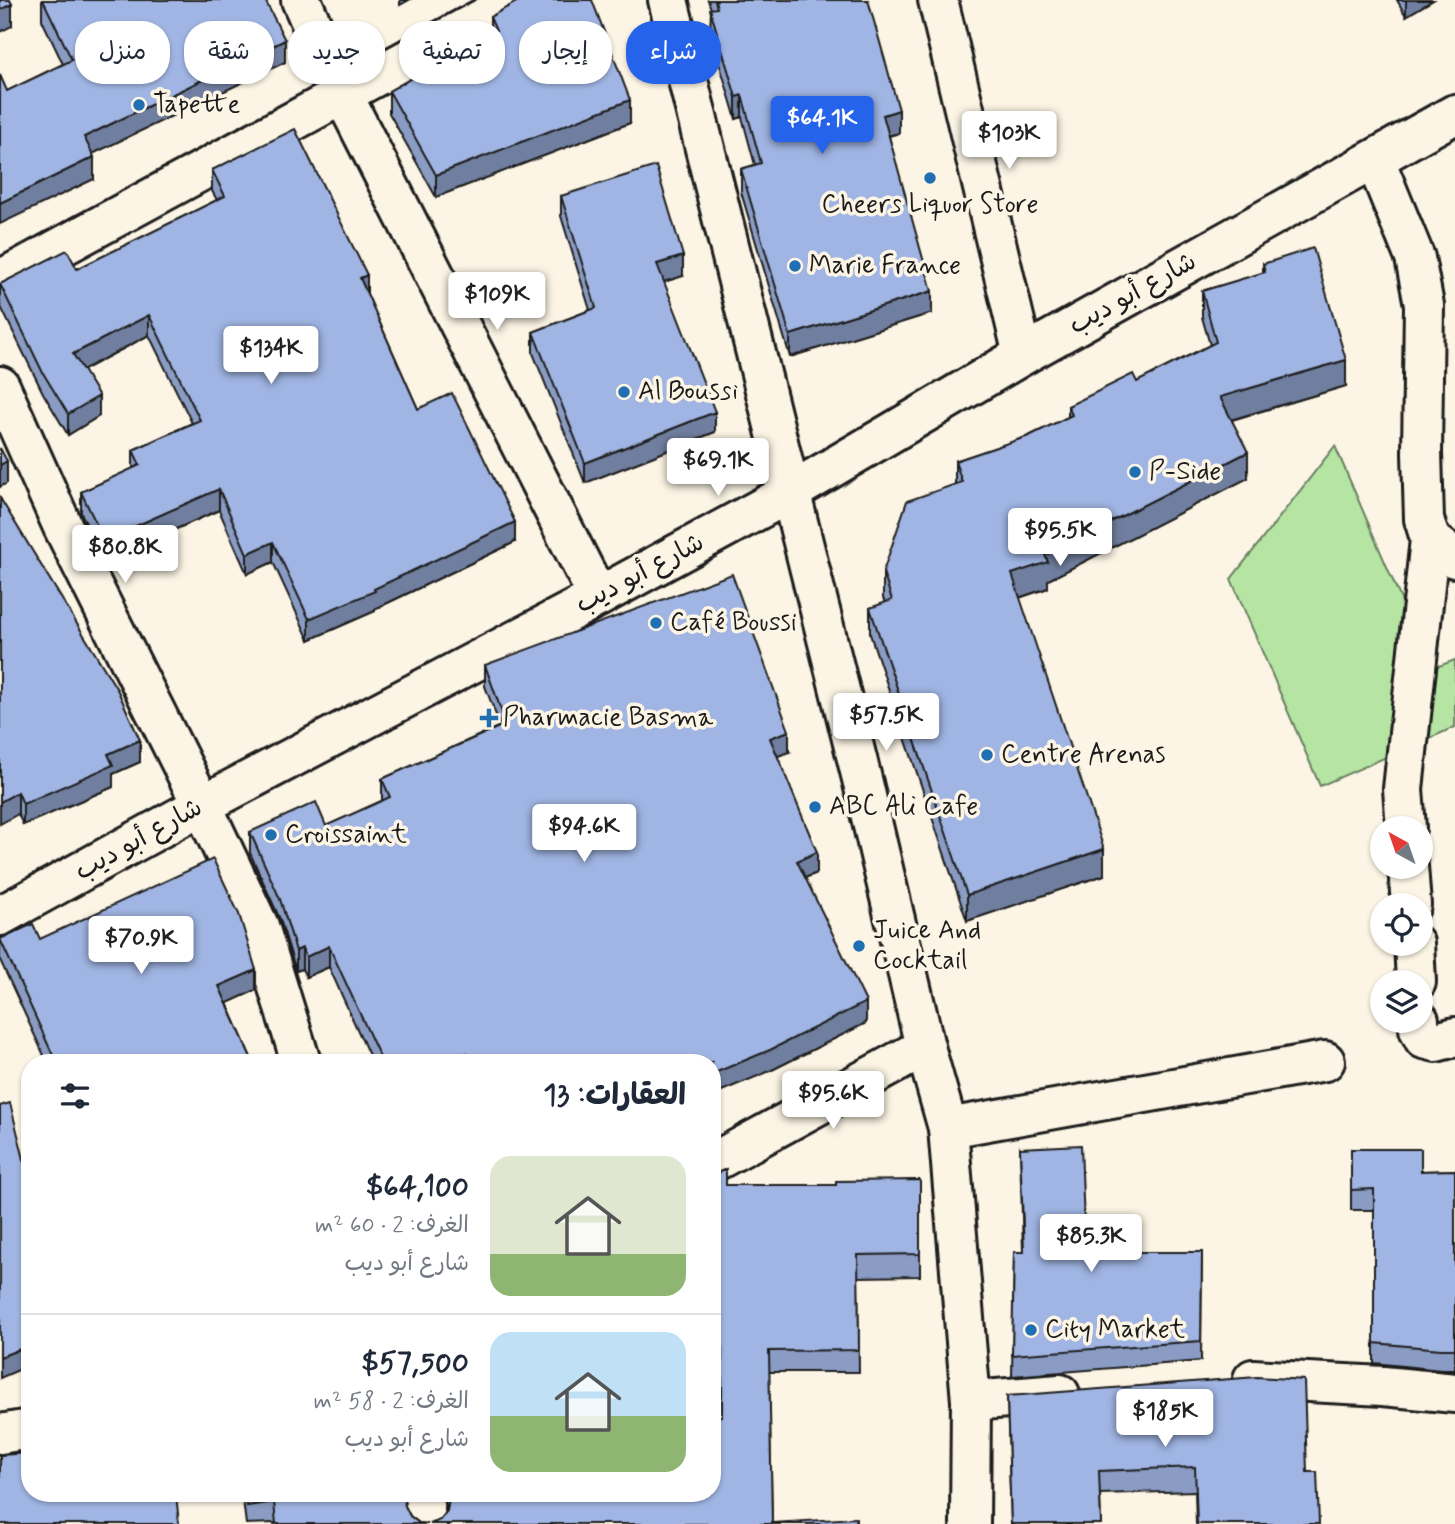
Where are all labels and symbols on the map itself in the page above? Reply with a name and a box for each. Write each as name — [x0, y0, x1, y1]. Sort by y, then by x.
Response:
place label: Tapette — [153, 88, 241, 122]
pin: $64.1K — [765, 96, 879, 156]
marker: Tapette — [131, 97, 147, 113]
pin: $103K — [960, 111, 1058, 171]
marker: Cheers Liquor Store — [922, 170, 938, 186]
place label: Cheers Liquor Store — [822, 188, 1038, 222]
street label: شارع أبو ديب — [1063, 245, 1203, 343]
place label: Marie France — [809, 249, 961, 283]
marker: Marie France — [787, 258, 803, 274]
pin: $109K — [448, 272, 546, 332]
pin: $134K — [222, 326, 320, 386]
place label: Al Boussi — [638, 375, 738, 409]
marker: Al Boussi — [616, 384, 632, 400]
pin: $69.1K — [661, 438, 775, 498]
place label: P-Side — [1149, 455, 1221, 489]
marker: P-Side — [1127, 464, 1143, 480]
pin: $95.5K — [1003, 508, 1117, 568]
pin: $80.8K — [68, 526, 182, 585]
street label: شارع أبو ديب — [570, 526, 710, 622]
place label: Café Boussi — [670, 606, 797, 640]
marker: Café Boussi — [648, 615, 664, 631]
pin: $57.5K — [829, 694, 943, 753]
place label: Pharmacie Basma — [503, 701, 714, 735]
marker: Pharmacie Basma — [481, 710, 497, 726]
place label: Centre Arenas — [1001, 738, 1165, 772]
marker: Centre Arenas — [979, 747, 995, 763]
place label: ABC Ali Cafe — [829, 790, 978, 824]
street label: شارع أبو ديب — [69, 791, 209, 889]
marker: ABC Ali Cafe — [807, 799, 823, 815]
pin: $94.6K — [527, 804, 641, 864]
north arrow — [1370, 816, 1433, 878]
place label: Croissaint — [285, 818, 407, 852]
marker: Croissaint — [263, 827, 279, 843]
place label: Juice And Cocktail — [873, 914, 981, 978]
pin: $70.9K — [84, 916, 198, 976]
marker: Juice And Cocktail — [851, 938, 867, 954]
pin: $95.6K — [776, 1072, 890, 1131]
pin: $85.3K — [1034, 1214, 1148, 1274]
place label: City Market — [1045, 1313, 1185, 1347]
marker: City Market — [1023, 1322, 1039, 1338]
pin: $185K — [1116, 1390, 1214, 1449]

